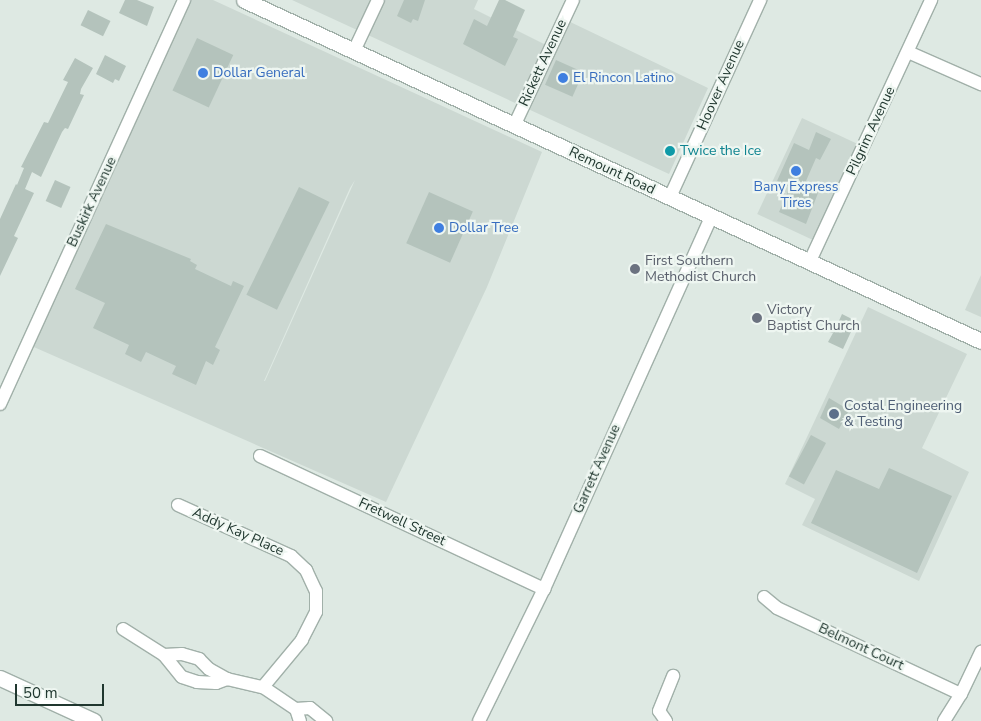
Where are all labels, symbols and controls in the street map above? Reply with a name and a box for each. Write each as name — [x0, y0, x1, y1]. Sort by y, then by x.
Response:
street label: Rickett Avenue — [515, 17, 571, 109]
street label: Hoover Avenue — [694, 37, 748, 133]
place label: Dollar General — [213, 65, 305, 81]
marker: Dollar General — [197, 67, 209, 79]
place label: El Rincon Latino — [573, 70, 674, 86]
marker: El Rincon Latino — [557, 72, 569, 84]
street label: Pilgrim Avenue — [843, 84, 899, 178]
place label: Twice the Ice — [680, 143, 761, 159]
street label: Remount Road — [566, 144, 658, 198]
marker: Twice the Ice — [664, 145, 676, 157]
street label: Buskirk Avenue — [64, 154, 120, 250]
marker: Bany Express Tires — [790, 165, 802, 177]
place label: Bany Express Tires — [753, 179, 839, 212]
place label: Dollar Tree — [449, 220, 519, 236]
marker: Dollar Tree — [433, 222, 445, 234]
place label: First Southern Methodist Church — [645, 253, 756, 286]
marker: First Southern Methodist Church — [629, 263, 641, 275]
place label: Victory Baptist Church — [767, 302, 860, 334]
marker: Victory Baptist Church — [751, 312, 763, 324]
place label: Costal Engineering & Testing — [844, 398, 962, 431]
marker: Costal Engineering & Testing — [828, 408, 840, 420]
street label: Garrett Avenue — [570, 422, 624, 516]
street label: Fretwell Street — [356, 495, 448, 549]
street label: Addy Kay Place — [190, 504, 286, 560]
street label: Belmont Court — [816, 620, 906, 674]
scale bar — [18, 674, 106, 706]
text: 50 m — [23, 683, 58, 703]

